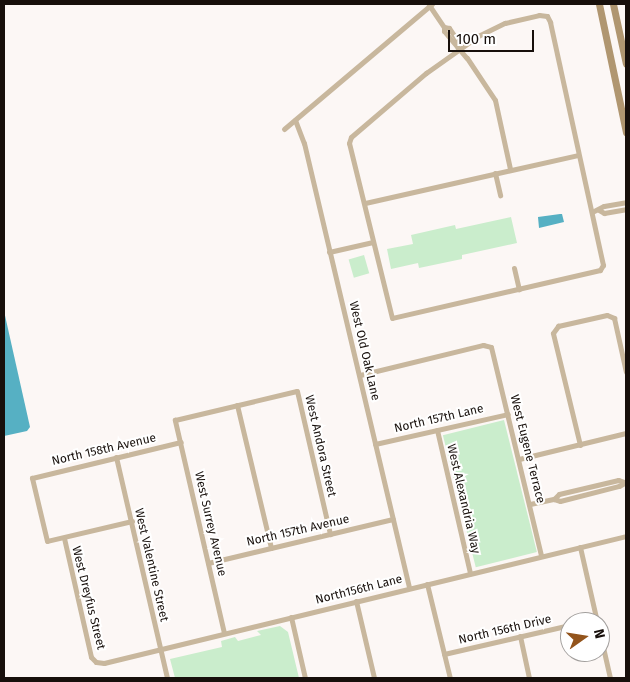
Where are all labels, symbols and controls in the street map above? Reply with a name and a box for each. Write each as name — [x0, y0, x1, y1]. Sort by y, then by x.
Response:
scale bar — [450, 20, 536, 52]
text: 100 m — [456, 30, 496, 48]
street label: West Old Oak Lane — [346, 300, 382, 402]
street label: West Eugene Terrace — [507, 393, 547, 505]
street label: West Andora Street — [301, 394, 339, 498]
street label: North 157th Lane — [393, 402, 485, 436]
street label: North 158th Avenue — [50, 431, 158, 469]
street label: West Alexandria Way — [443, 443, 483, 555]
street label: West Surrey Avenue — [191, 470, 229, 578]
street label: West Valentine Street — [131, 507, 171, 623]
street label: North 157th Avenue — [245, 512, 351, 550]
street label: West Dreyfus Street — [68, 545, 108, 651]
street label: North156th Lane — [314, 572, 404, 608]
street label: North 156th Drive — [457, 612, 553, 648]
north arrow — [560, 612, 610, 662]
text: N — [590, 627, 608, 640]

